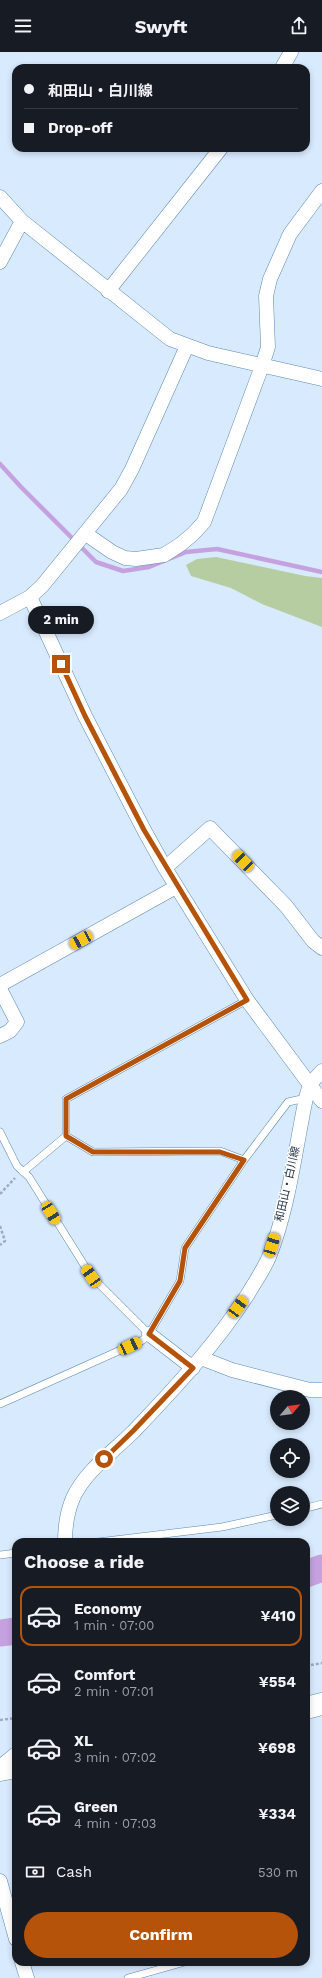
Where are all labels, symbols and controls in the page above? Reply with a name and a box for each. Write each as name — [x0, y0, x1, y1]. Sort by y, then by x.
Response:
icon: menu — [12, 15, 34, 37]
icon: share — [288, 15, 310, 37]
text: Swyft — [135, 16, 187, 37]
text: 和田山・白川線 — [48, 82, 153, 100]
text: Drop-off — [48, 119, 113, 137]
callout: 2 min — [28, 606, 94, 634]
text: 2 min — [43, 612, 79, 627]
route end — [52, 655, 70, 673]
car — [230, 848, 256, 874]
car — [68, 929, 94, 951]
street label: 和田山・白川線 — [272, 1145, 302, 1223]
car — [40, 1200, 62, 1226]
car — [263, 1232, 281, 1258]
car — [79, 1263, 103, 1289]
car — [226, 1294, 250, 1320]
car — [117, 1335, 143, 1357]
north arrow — [270, 1390, 310, 1430]
map controls — [270, 1390, 310, 1526]
button: locate — [270, 1438, 310, 1478]
route start — [95, 1450, 113, 1468]
button: layers — [270, 1486, 310, 1526]
text: Choose a ride — [24, 1551, 144, 1572]
icon: car — [26, 1598, 62, 1634]
text: Economy — [74, 1600, 141, 1618]
text: ¥410 — [261, 1607, 296, 1625]
text: 1 min · 07:00 — [74, 1618, 154, 1633]
icon: car — [26, 1664, 62, 1700]
text: Comfort — [74, 1666, 135, 1684]
text: ¥554 — [259, 1673, 296, 1691]
text: 2 min · 07:01 — [74, 1684, 154, 1699]
icon: car — [26, 1730, 62, 1766]
text: XL — [74, 1732, 93, 1750]
text: ¥698 — [258, 1739, 296, 1757]
text: 3 min · 07:02 — [74, 1750, 156, 1765]
icon: car — [26, 1796, 62, 1832]
text: Green — [74, 1798, 118, 1816]
text: ¥334 — [259, 1805, 296, 1823]
text: 4 min · 07:03 — [74, 1816, 156, 1831]
icon: cash — [24, 1861, 46, 1883]
text: Cash — [56, 1863, 92, 1881]
text: 530 m — [258, 1865, 298, 1880]
button: Confirm — [24, 1912, 298, 1958]

